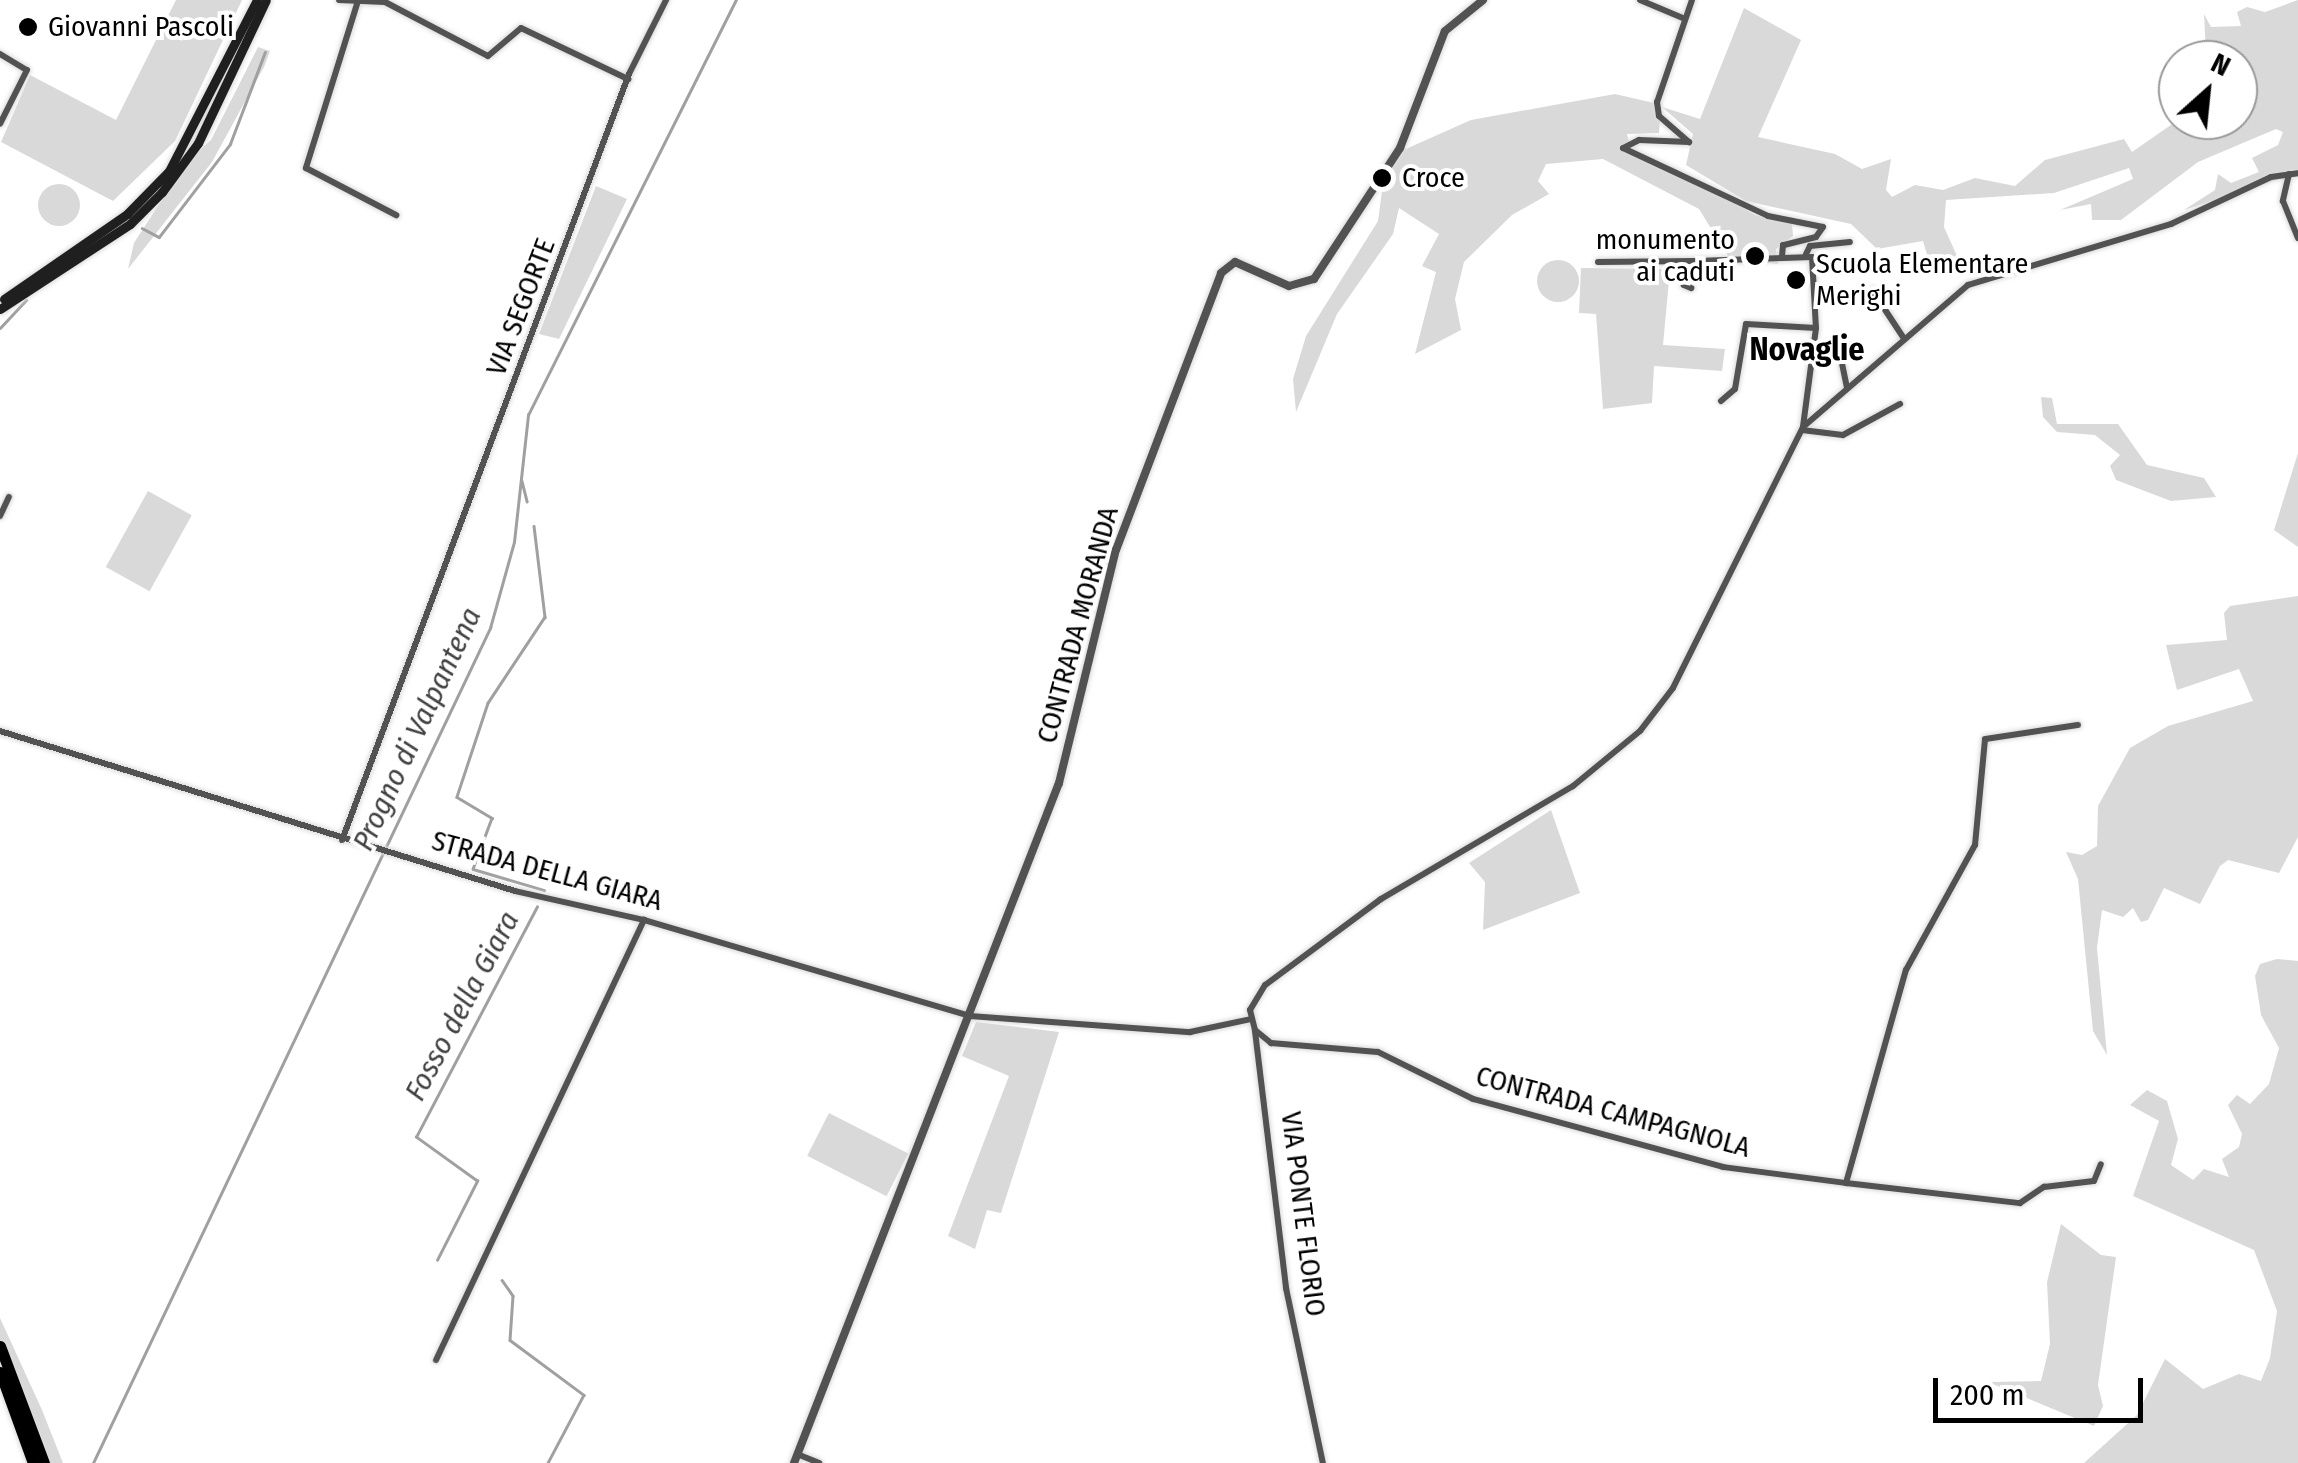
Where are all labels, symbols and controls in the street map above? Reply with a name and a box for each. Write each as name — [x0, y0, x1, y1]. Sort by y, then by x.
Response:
place label: Giovanni Pascoli — [48, 10, 234, 44]
marker: Giovanni Pascoli — [17, 16, 39, 38]
north arrow — [2158, 40, 2258, 140]
text: N — [2206, 46, 2236, 83]
place label: Croce — [1402, 161, 1465, 195]
marker: Croce — [1371, 167, 1393, 189]
place label: monumento ai caduti — [1596, 223, 1735, 289]
street label: VIA SEGORTE — [480, 234, 562, 380]
marker: monumento ai caduti — [1744, 245, 1766, 267]
place label: Scuola Elementare Merighi — [1816, 247, 2028, 313]
marker: Scuola Elementare Merighi — [1785, 269, 1807, 291]
district label: Novaglie — [1749, 330, 1865, 368]
street label: CONTRADA MORANDA — [1030, 503, 1126, 747]
water label: Progno di Valpantena — [345, 602, 489, 856]
street label: STRADA DELLA GIARA — [428, 824, 666, 918]
water label: Fosso della Giara — [397, 905, 527, 1107]
street label: CONTRADA CAMPAGNOLA — [1472, 1059, 1754, 1165]
street label: VIA PONTE FLORIO — [1274, 1110, 1332, 1318]
scale bar — [1938, 1358, 2148, 1420]
text: 200 m — [1950, 1377, 2025, 1413]

